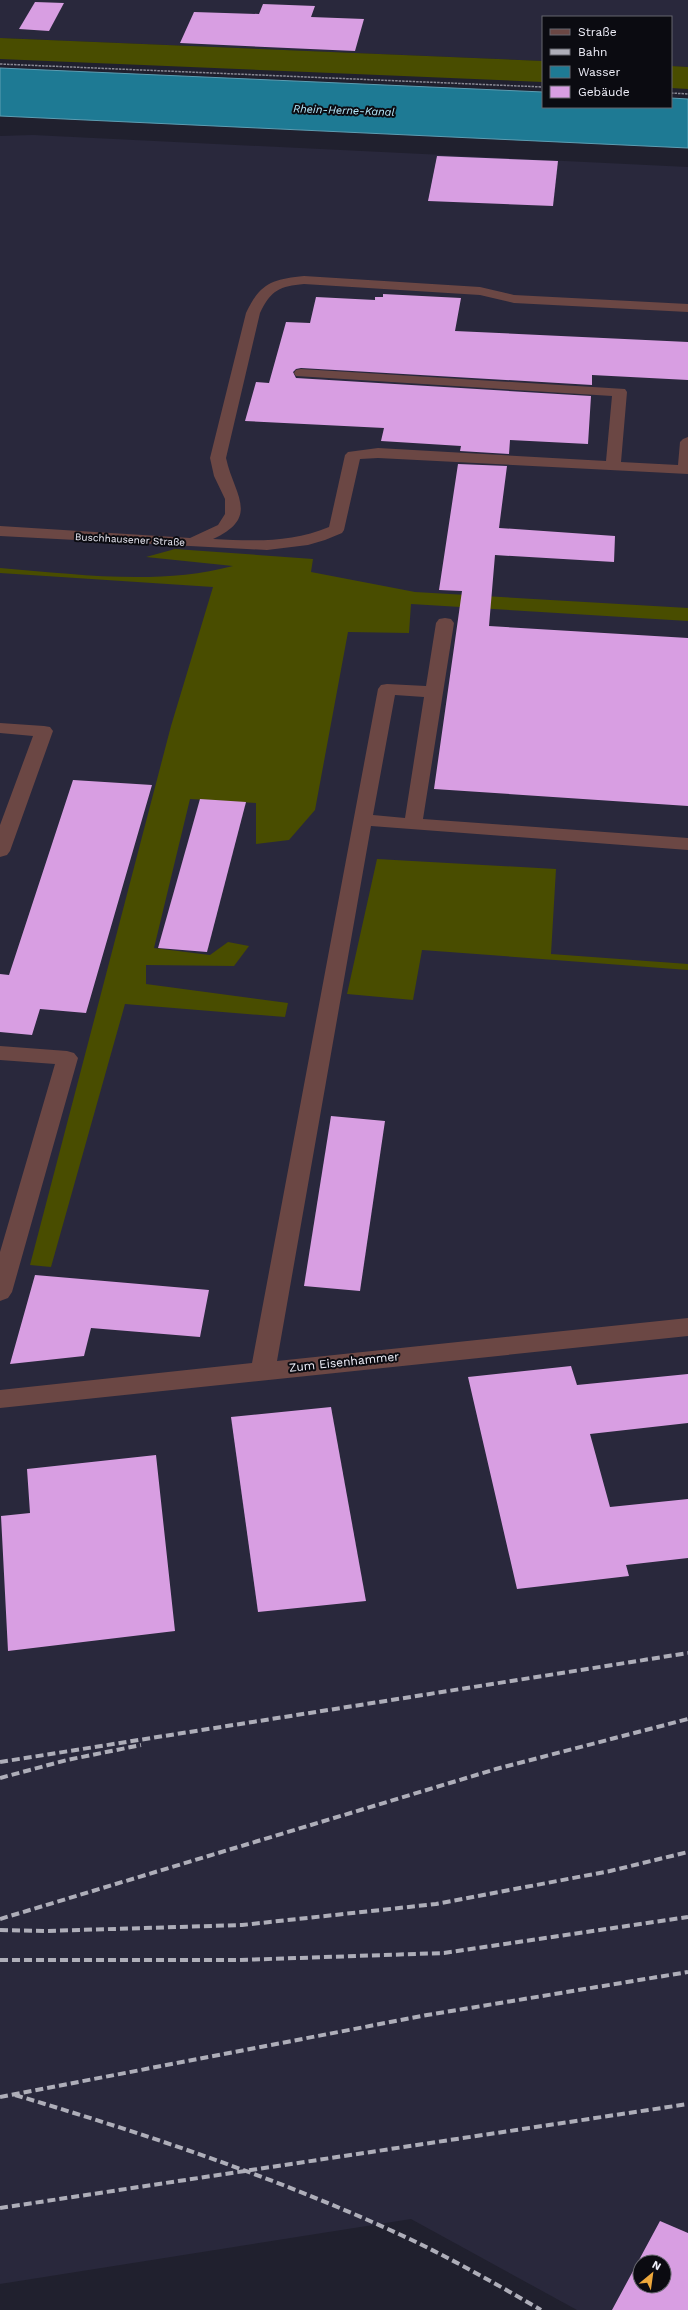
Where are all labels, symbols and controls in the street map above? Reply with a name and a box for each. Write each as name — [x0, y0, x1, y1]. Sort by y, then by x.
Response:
legend — [542, 16, 672, 108]
text: Straße — [578, 25, 617, 39]
text: Bahn — [578, 45, 607, 59]
text: Wasser — [578, 65, 620, 79]
text: Gebäude — [578, 85, 630, 99]
water label: Rhein-Herne-Kanal — [293, 102, 396, 119]
street label: Buschhausener Straße — [75, 531, 186, 548]
street label: Zum Eisenhammer — [288, 1349, 400, 1375]
north arrow — [632, 2254, 672, 2294]
text: N — [650, 2258, 663, 2273]

